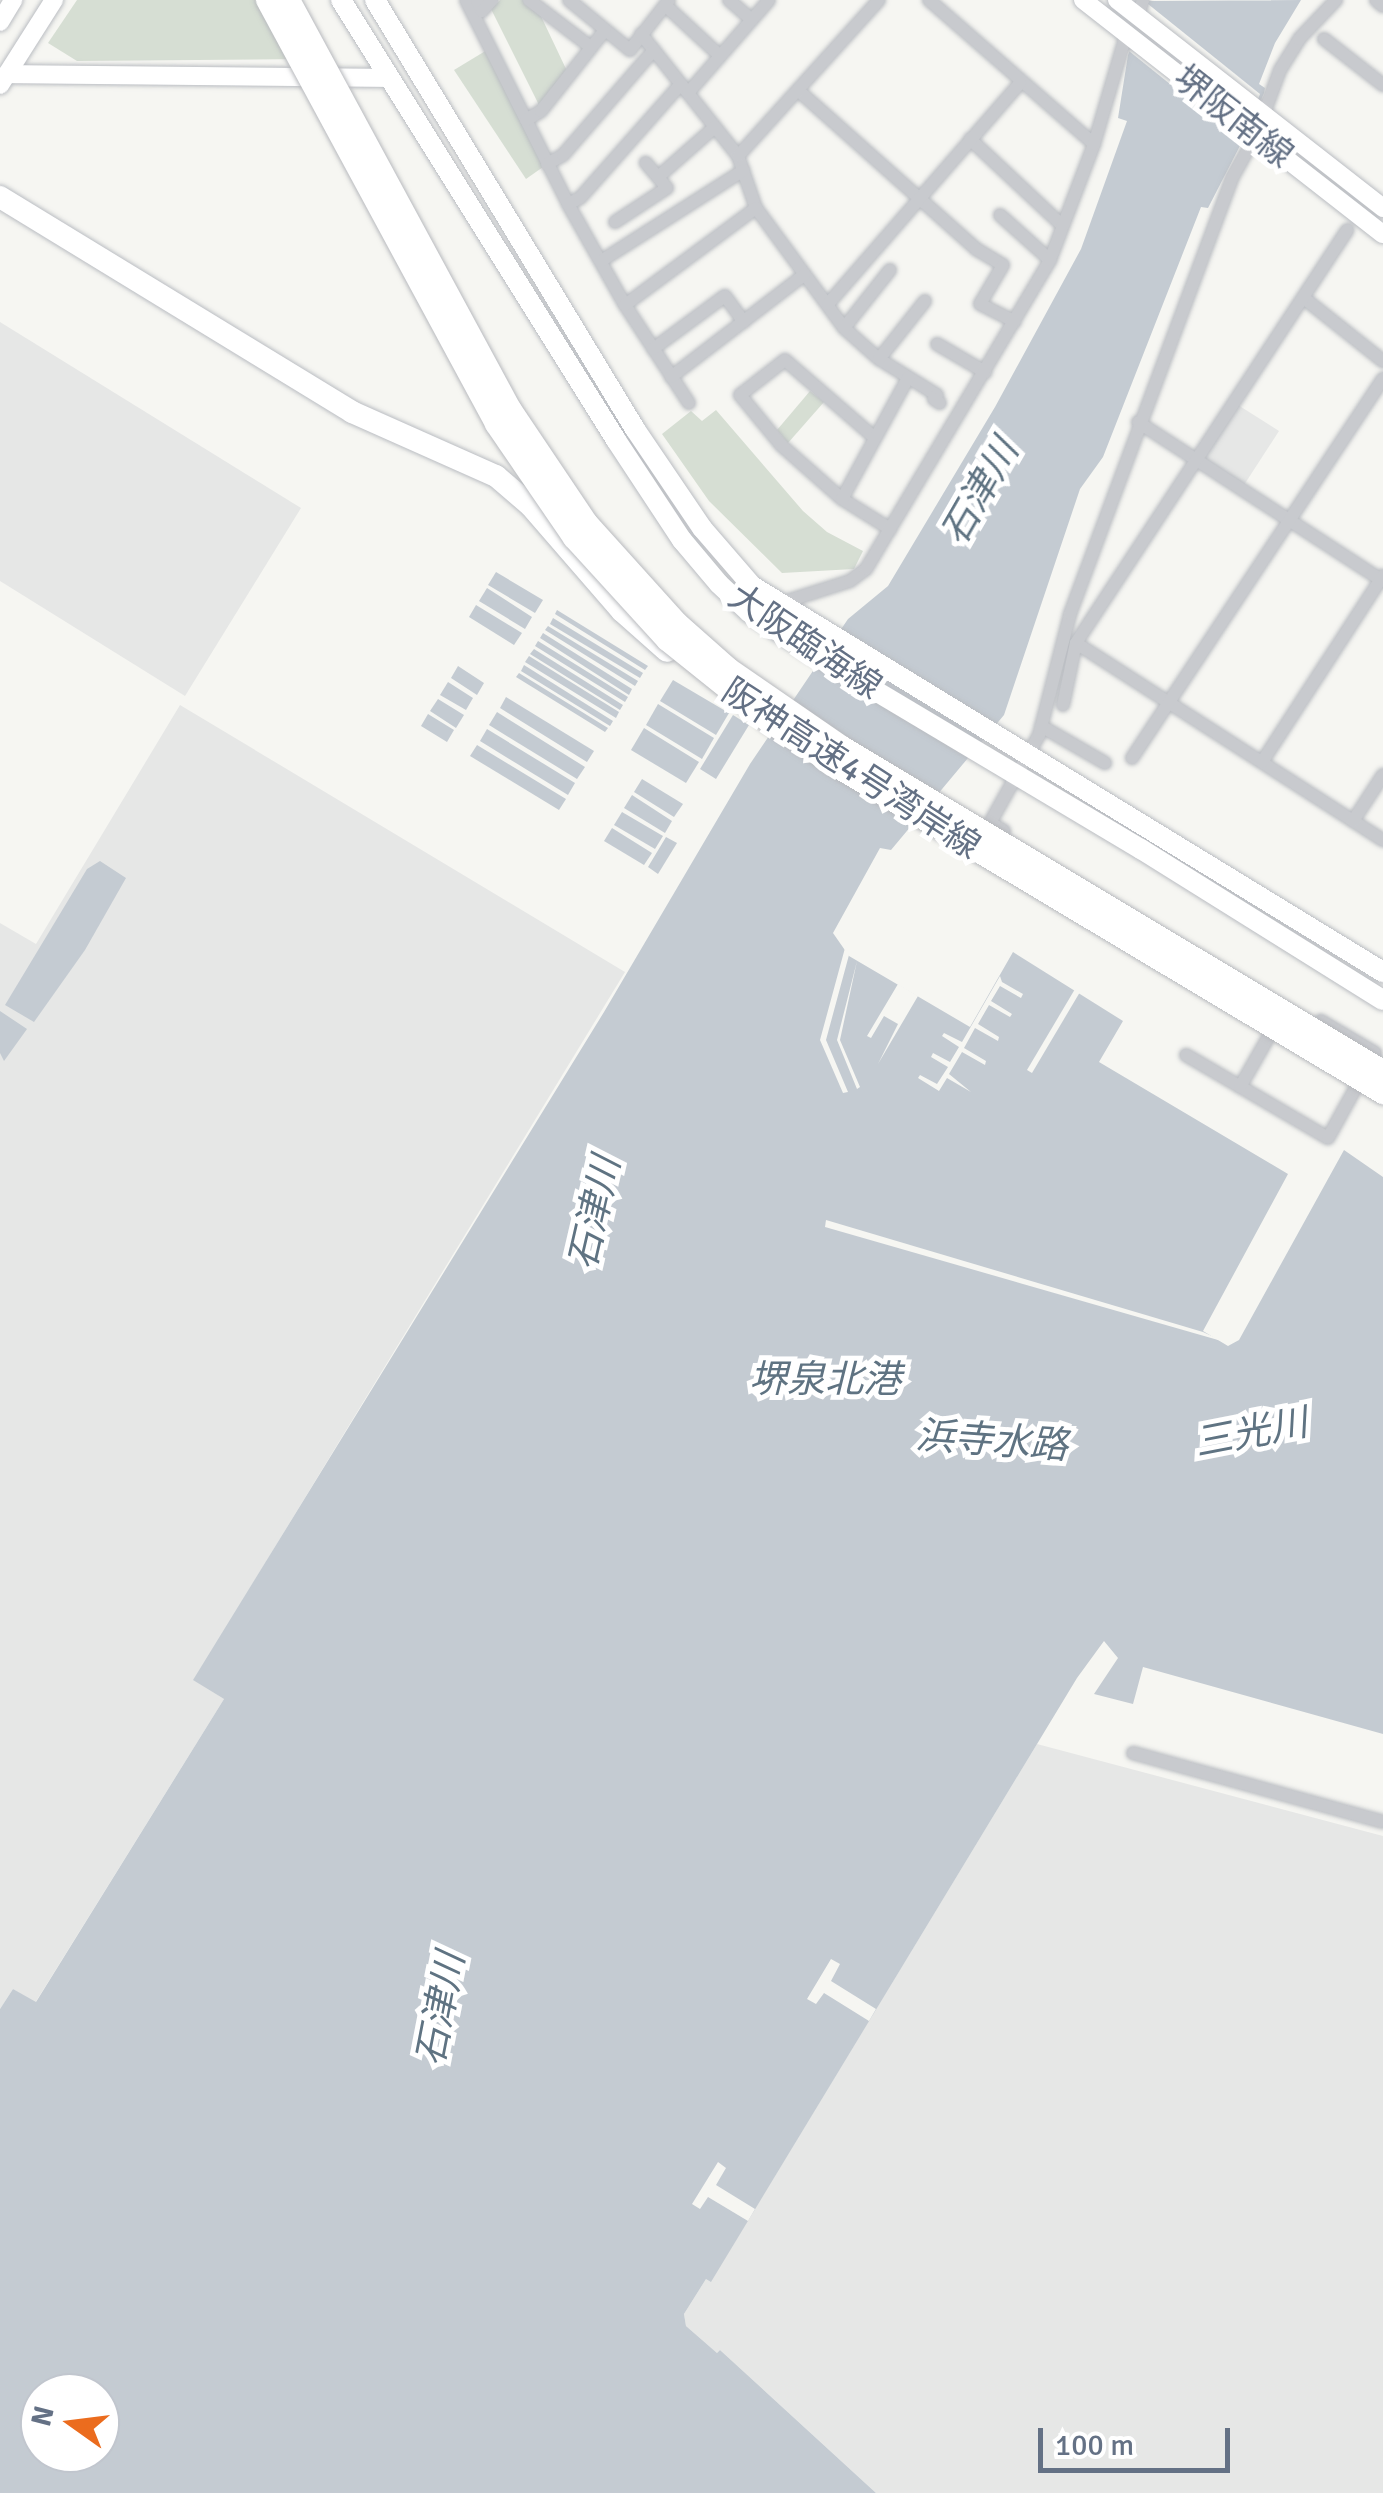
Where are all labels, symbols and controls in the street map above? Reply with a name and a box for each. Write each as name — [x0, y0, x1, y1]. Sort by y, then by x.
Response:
street label: 堺阪南線 — [1165, 57, 1301, 177]
water label: 石津川 — [932, 431, 1028, 553]
street label: 大阪臨海線 — [721, 576, 889, 708]
street label: 阪神高速4号湾岸線 — [714, 670, 988, 868]
water label: 石津川 — [560, 1152, 630, 1274]
water label: 堺泉北港 — [749, 1357, 901, 1403]
water label: 三光川 — [1191, 1400, 1311, 1466]
water label: 浜寺水路 — [915, 1413, 1069, 1469]
water label: 石津川 — [408, 1949, 474, 2069]
north arrow — [20, 2373, 120, 2473]
text: N — [24, 2403, 62, 2430]
scale bar — [1043, 2408, 1236, 2470]
text: 100 m — [1055, 2427, 1134, 2464]

